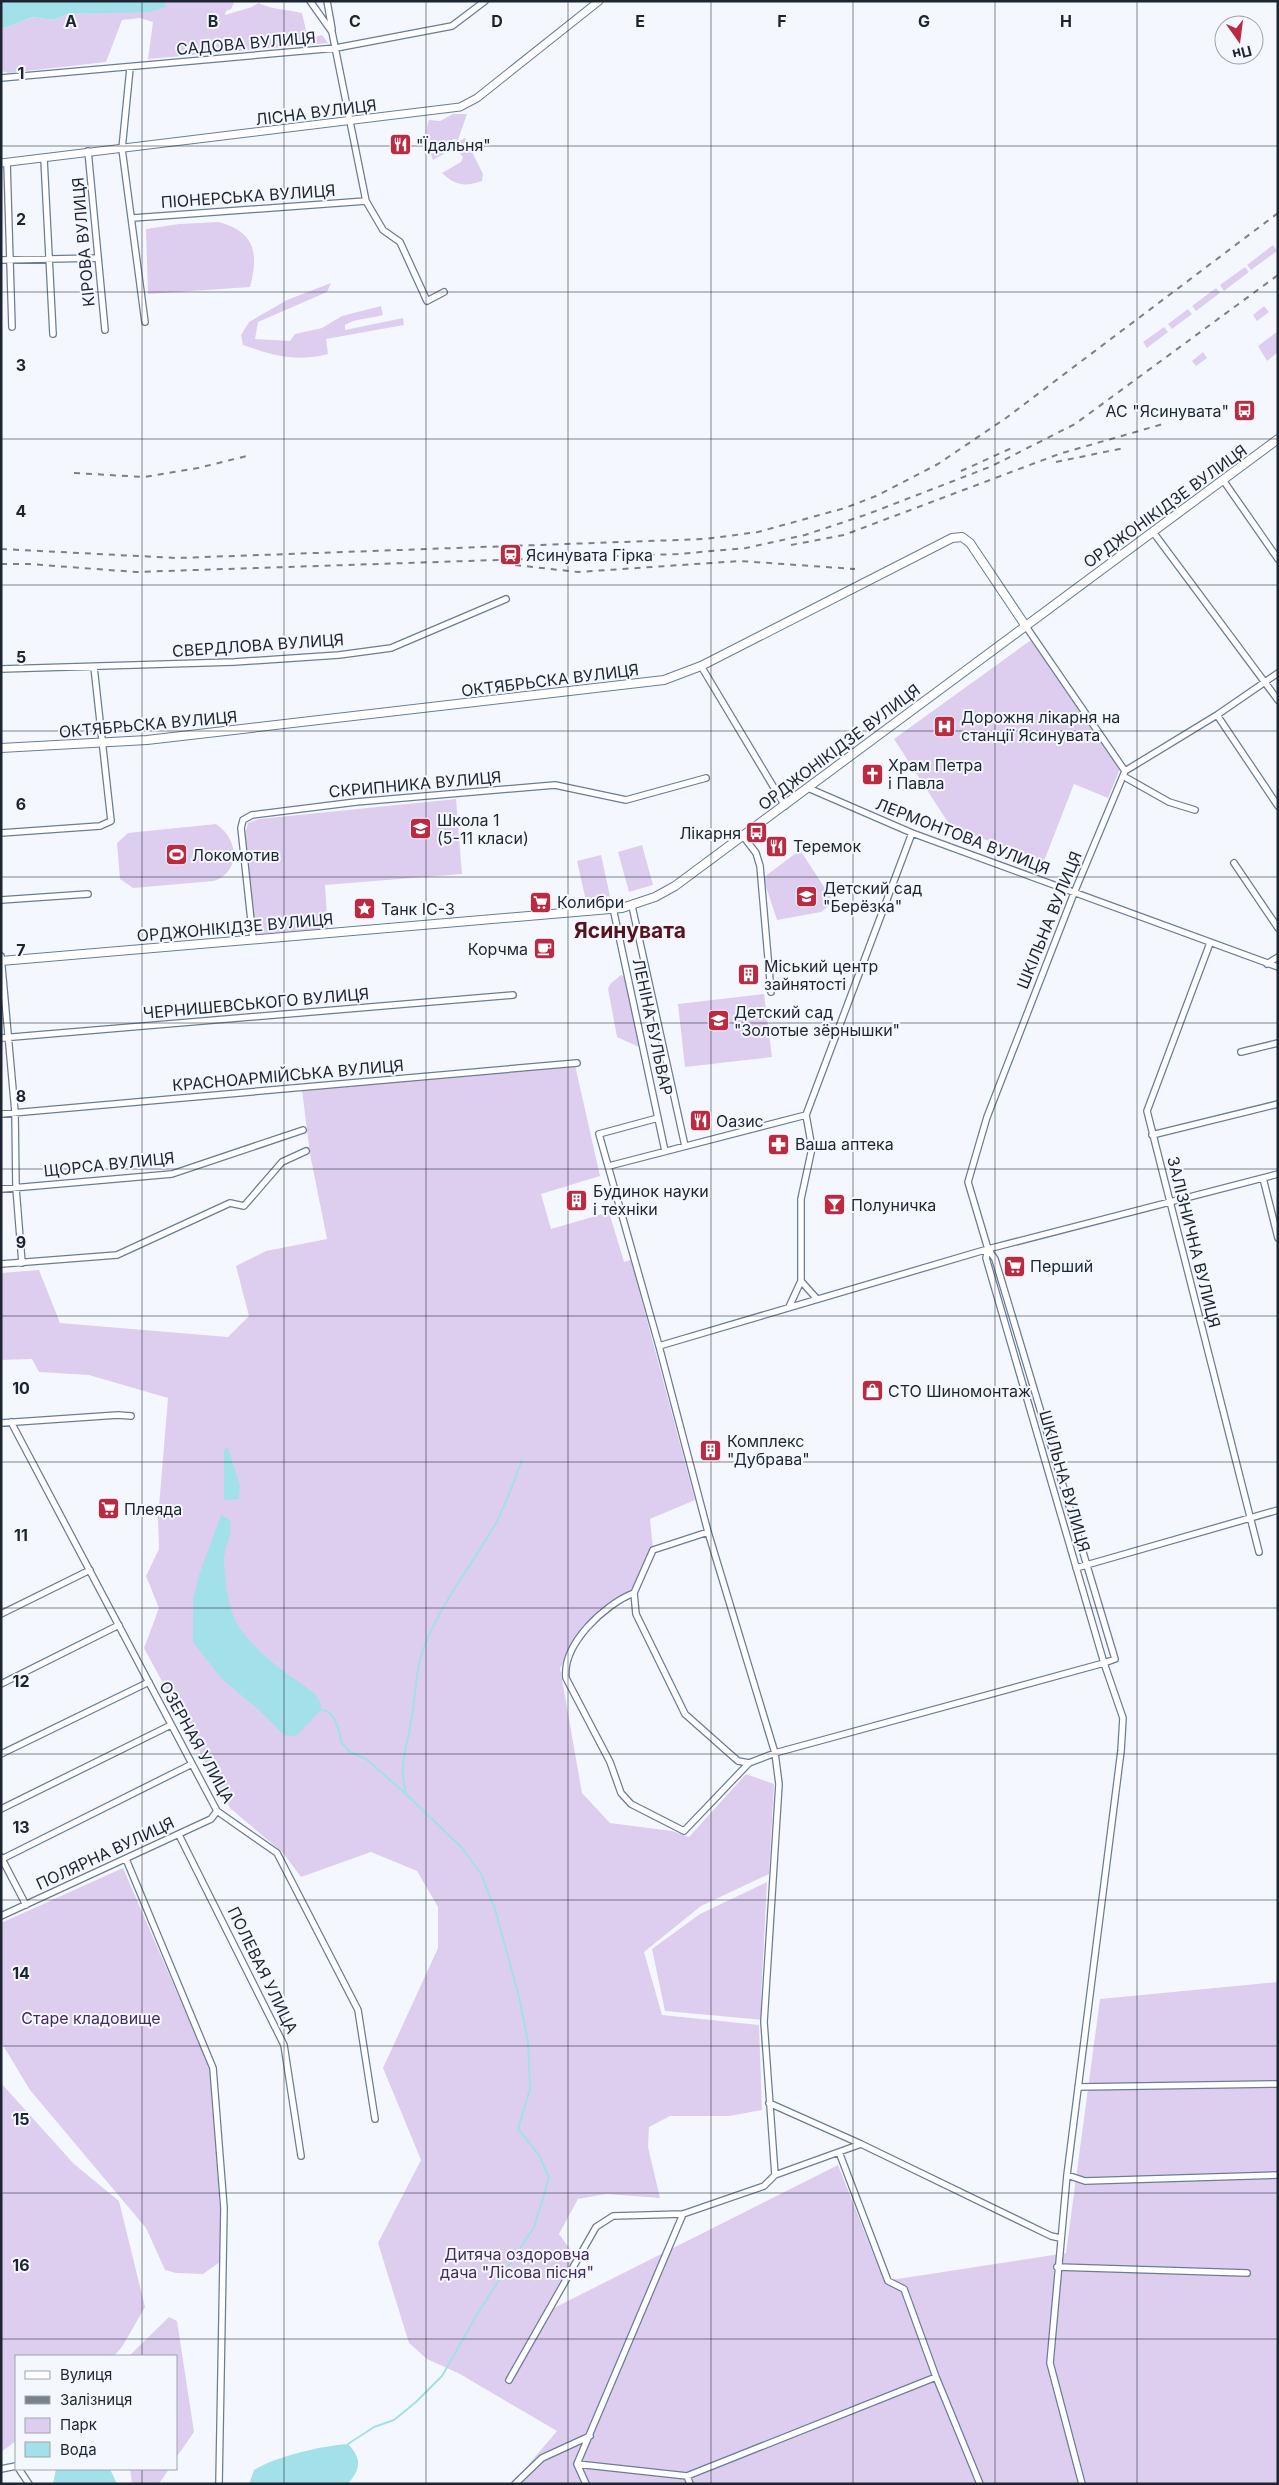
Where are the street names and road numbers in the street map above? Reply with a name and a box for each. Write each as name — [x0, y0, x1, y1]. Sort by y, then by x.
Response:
street label: САДОВА ВУЛИЦЯ — [175, 27, 317, 59]
street label: ЛІСНА ВУЛИЦЯ — [254, 95, 378, 129]
street label: КІРОВА ВУЛИЦЯ — [67, 176, 99, 308]
street label: ПІОНЕРСЬКА ВУЛИЦЯ — [160, 180, 336, 212]
street label: ОРДЖОНІКІДЗЕ ВУЛИЦЯ — [1079, 440, 1251, 572]
street label: СВЕРДЛОВА ВУЛИЦЯ — [171, 629, 345, 661]
street label: ОКТЯБРЬСКА ВУЛИЦЯ — [460, 659, 640, 701]
street label: ОРДЖОНІКІДЗЕ ВУЛИЦЯ — [754, 680, 924, 814]
street label: ОКТЯБРЬСКА ВУЛИЦЯ — [58, 706, 238, 742]
street label: СКРИПНИКА ВУЛИЦЯ — [328, 766, 502, 802]
street label: ЛЕРМОНТОВА ВУЛИЦЯ — [873, 794, 1053, 878]
street label: ШКІЛЬНА ВУЛИЦЯ — [1012, 848, 1086, 992]
street label: ОРДЖОНІКІДЗЕ ВУЛИЦЯ — [136, 908, 334, 946]
street label: ЛЕНІНА БУЛЬВАР — [629, 957, 677, 1097]
street label: ЧЕРНИШЕВСЬКОГО ВУЛИЦЯ — [142, 983, 370, 1023]
street label: КРАСНОАРМІЙСЬКА ВУЛИЦЯ — [171, 1055, 405, 1095]
street label: ЩОРСА ВУЛИЦЯ — [43, 1147, 175, 1181]
street label: ЗАЛІЗНИЧНА ВУЛИЦЯ — [1163, 1154, 1225, 1330]
street label: ШКІЛЬНА ВУЛИЦЯ — [1035, 1408, 1095, 1554]
street label: ОЗЕРНАЯ УЛИЦА — [155, 1678, 239, 1806]
street label: ПОЛЯРНА ВУЛИЦЯ — [33, 1812, 177, 1894]
street label: ПОЛЕВАЯ УЛИЦА — [224, 1903, 302, 2037]

